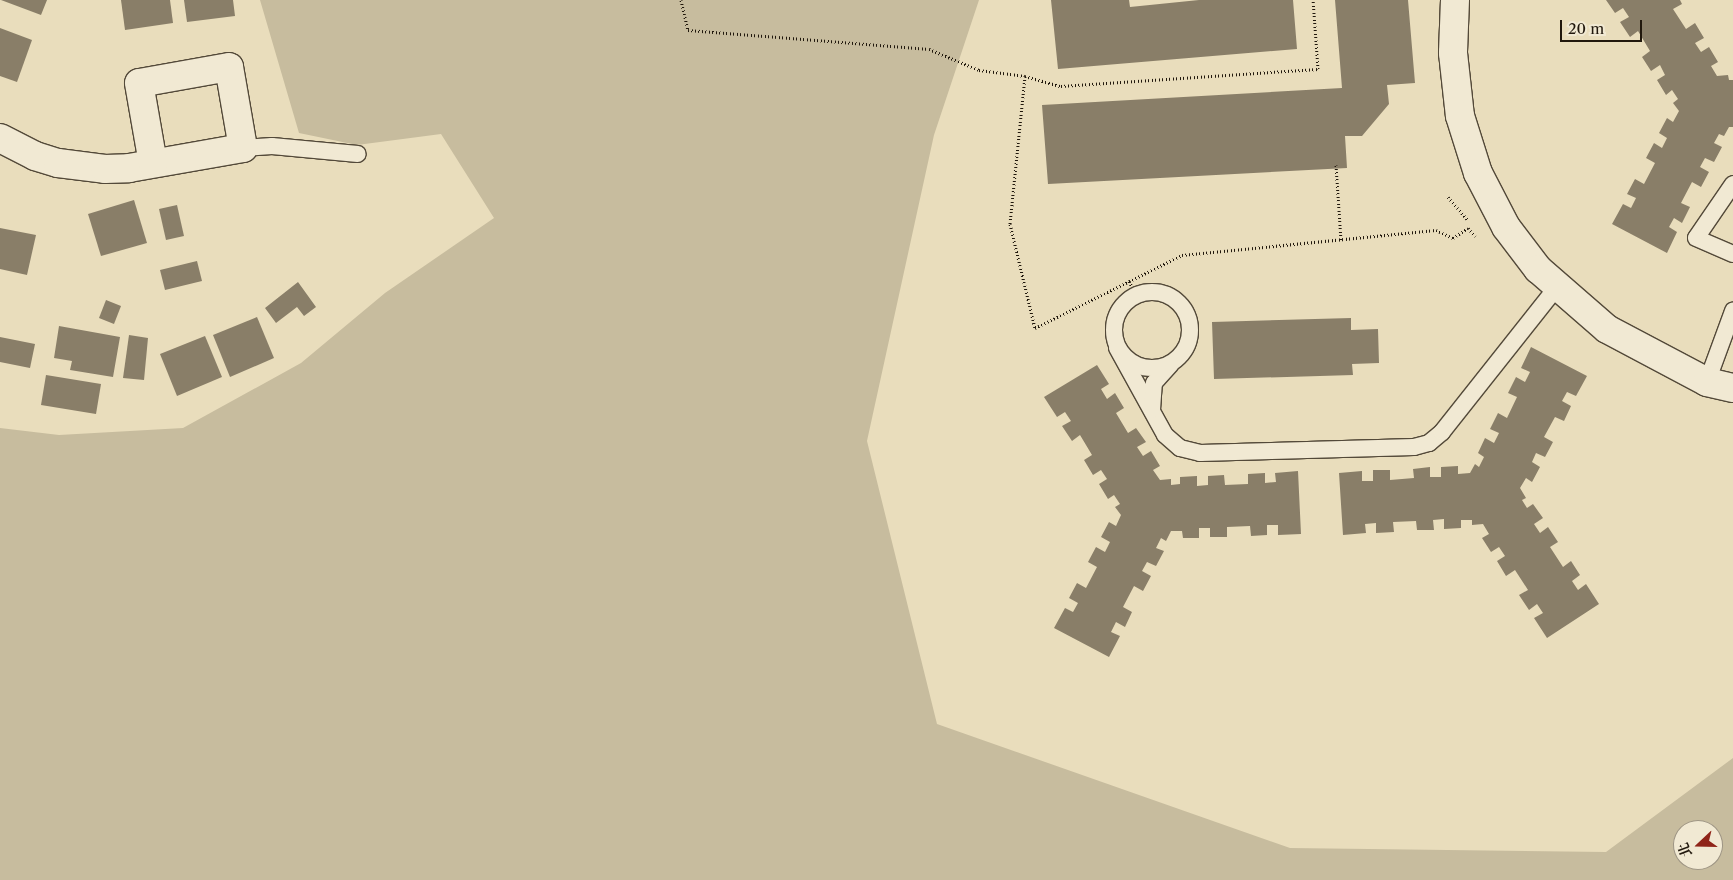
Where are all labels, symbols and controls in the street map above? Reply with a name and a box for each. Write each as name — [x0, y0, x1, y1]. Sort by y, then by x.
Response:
scale bar — [1563, 10, 1646, 42]
text: 20 m — [1568, 19, 1604, 38]
north arrow — [1673, 820, 1723, 870]
text: 北 — [1674, 840, 1696, 860]

